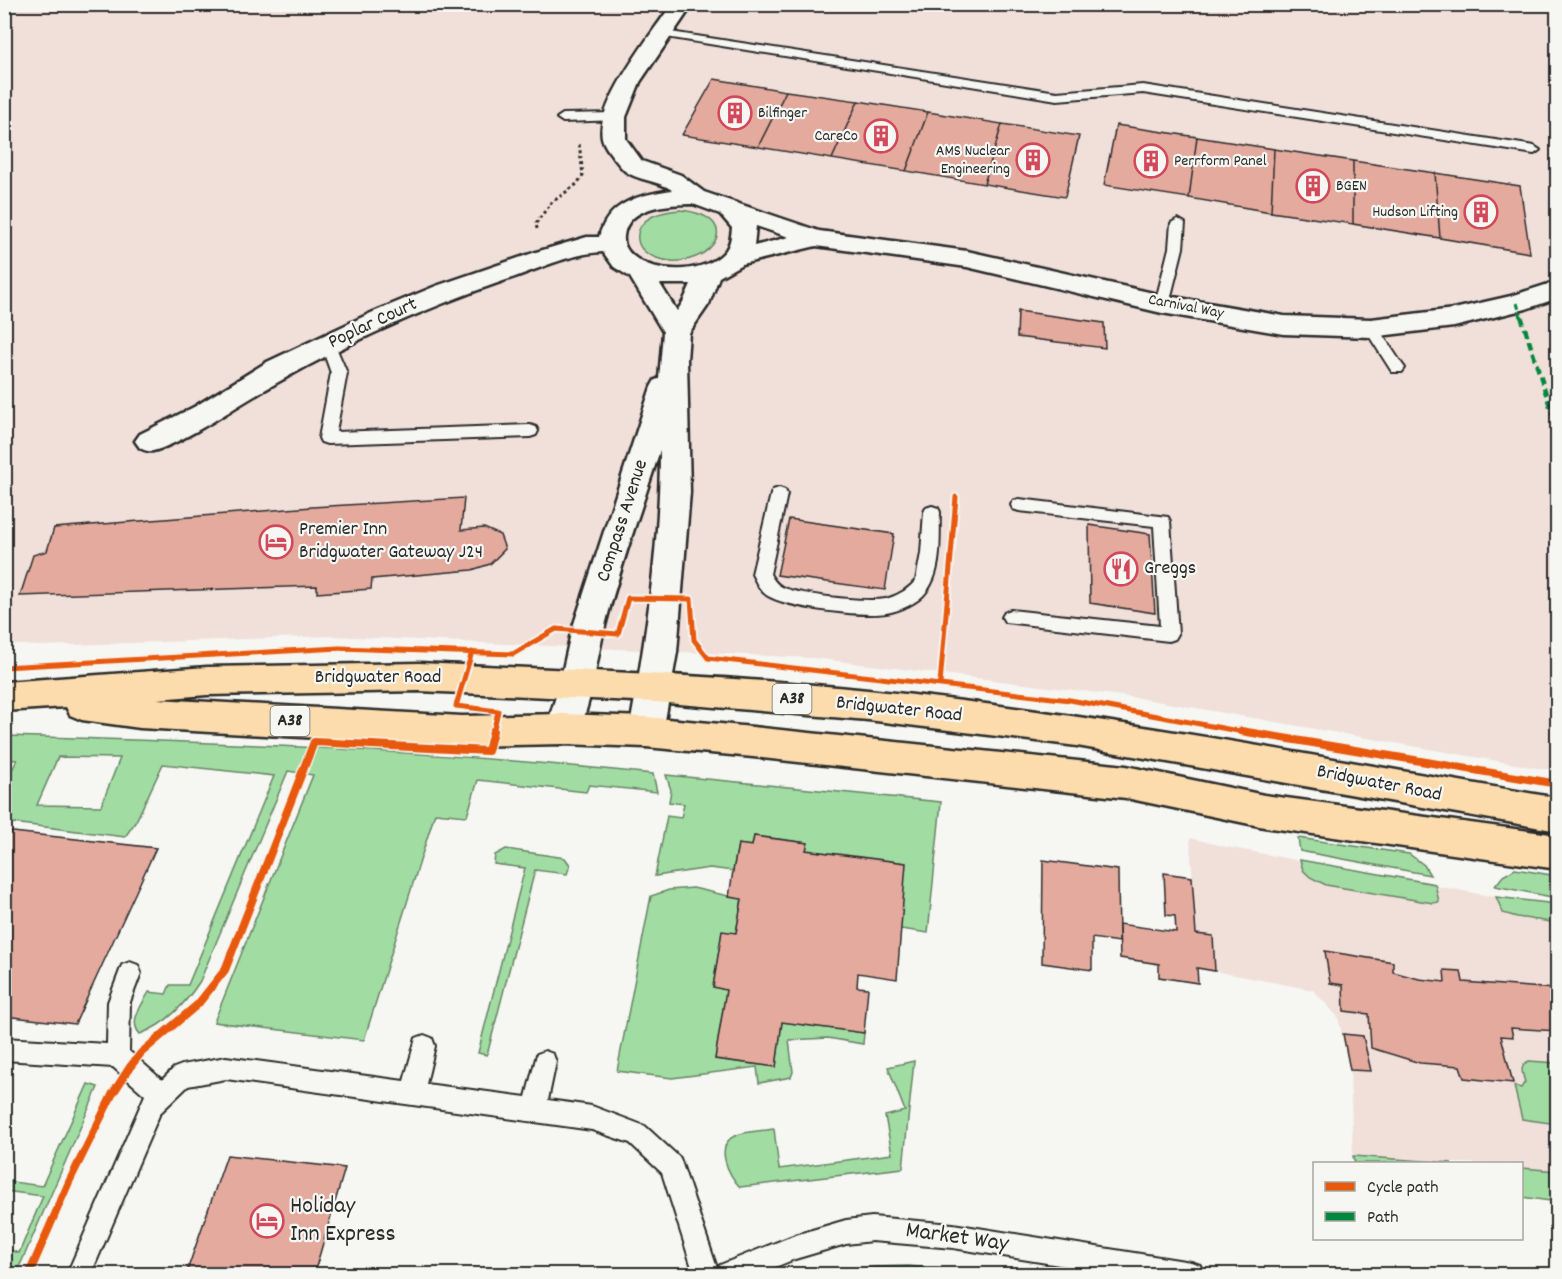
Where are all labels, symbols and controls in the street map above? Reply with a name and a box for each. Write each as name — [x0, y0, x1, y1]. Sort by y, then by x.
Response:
building icon: Bilfinger — [717, 95, 753, 131]
place label: Bilfinger — [758, 102, 807, 125]
building icon: CareCo — [863, 118, 899, 154]
place label: CareCo — [815, 125, 858, 148]
place label: AMS Nuclear Engineering — [936, 140, 1010, 181]
building icon: AMS Nuclear Engineering — [1015, 142, 1051, 178]
building icon: Perrform Panel — [1133, 143, 1169, 179]
place label: Perrform Panel — [1174, 150, 1267, 173]
building icon: BGEN — [1295, 168, 1331, 204]
place label: BGEN — [1336, 175, 1367, 198]
building icon: Hudson Lifting — [1463, 194, 1499, 230]
place label: Hudson Lifting — [1372, 201, 1458, 224]
street label: Carnival Way — [1146, 288, 1226, 326]
street label: Poplar Court — [324, 291, 422, 357]
street label: Compass Avenue — [590, 456, 656, 586]
place label: Premier Inn Bridgwater Gateway J24 — [299, 516, 483, 567]
hotel icon: Premier Inn Bridgwater Gateway J24 — [258, 524, 294, 560]
restaurant icon: Greggs — [1103, 551, 1139, 587]
place label: Greggs — [1144, 555, 1196, 583]
street label: Bridgwater Road — [315, 664, 441, 692]
road number: A38 — [772, 684, 812, 714]
street label: Bridgwater Road — [835, 689, 963, 731]
road number: A38 — [270, 706, 310, 736]
street label: Bridgwater Road — [1314, 758, 1444, 810]
legend — [1313, 1162, 1523, 1240]
text: Cycle path — [1367, 1176, 1438, 1201]
place label: Holiday Inn Express — [290, 1190, 396, 1252]
hotel icon: Holiday Inn Express — [249, 1203, 285, 1239]
text: Path — [1367, 1206, 1399, 1231]
street label: Market Way — [903, 1214, 1012, 1262]

